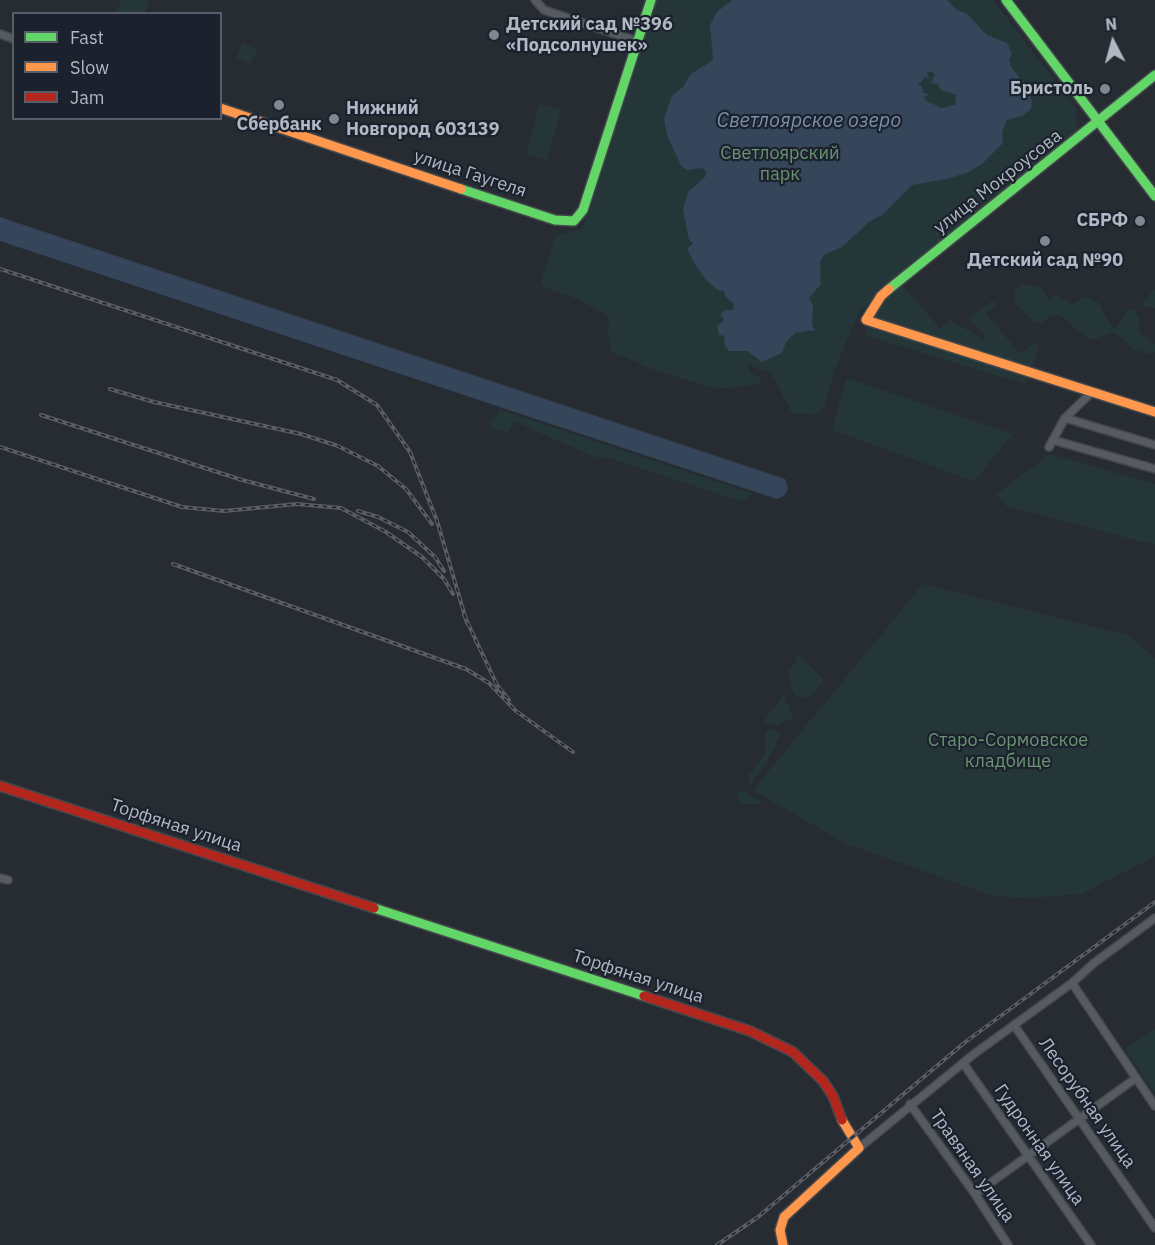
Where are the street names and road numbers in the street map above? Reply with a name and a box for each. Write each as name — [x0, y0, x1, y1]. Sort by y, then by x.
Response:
street label: улица Мокроусова — [930, 125, 1066, 239]
street label: улица Гаугеля — [411, 146, 529, 202]
street label: Торфяная улица — [108, 795, 244, 857]
street label: Торфяная улица — [570, 946, 706, 1008]
street label: Лесорубная улица — [1034, 1033, 1140, 1173]
street label: Гудронная улица — [989, 1080, 1089, 1210]
street label: Травяная улица — [925, 1105, 1019, 1227]

